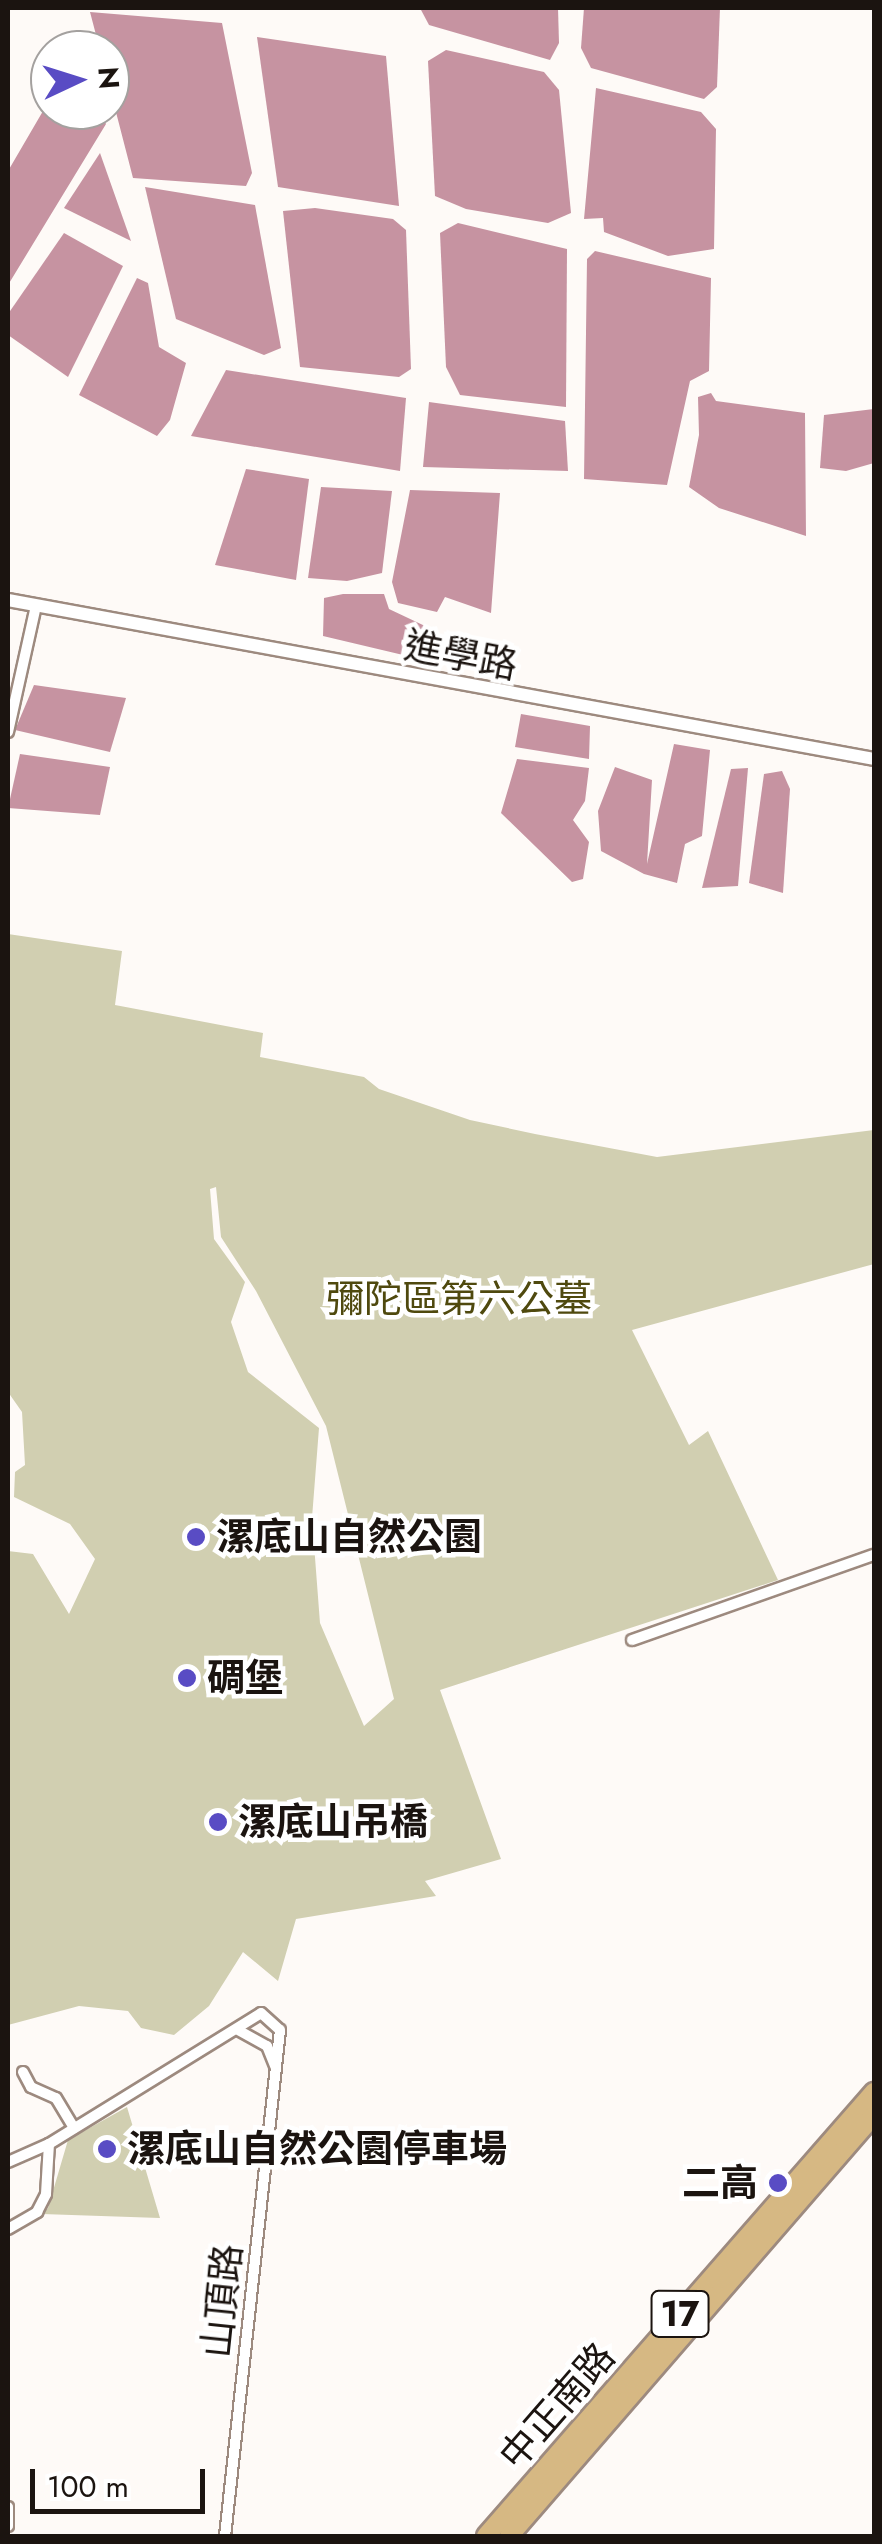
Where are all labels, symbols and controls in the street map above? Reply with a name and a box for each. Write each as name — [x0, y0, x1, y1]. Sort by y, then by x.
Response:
north arrow — [30, 30, 130, 130]
text: N — [87, 65, 130, 91]
street label: 進學路 — [401, 622, 521, 688]
park label: 彌陀區第六公墓 — [326, 1276, 592, 1322]
place label: 漯底山自然公園 — [216, 1514, 482, 1560]
marker: 漯底山自然公園 — [185, 1526, 207, 1548]
place label: 碉堡 — [207, 1655, 283, 1701]
marker: 碉堡 — [176, 1667, 198, 1689]
place label: 漯底山吊橋 — [238, 1799, 428, 1845]
marker: 漯底山吊橋 — [207, 1811, 229, 1833]
place label: 漯底山自然公園停車場 — [127, 2126, 507, 2172]
marker: 漯底山自然公園停車場 — [96, 2138, 118, 2160]
place label: 二高 — [682, 2160, 758, 2206]
marker: 二高 — [767, 2172, 789, 2194]
street label: 山頂路 — [193, 2242, 251, 2360]
road number: 17 — [650, 2284, 710, 2344]
street label: 中正南路 — [490, 2334, 624, 2478]
scale bar — [35, 2449, 210, 2511]
text: 100 m — [47, 2465, 129, 2508]

